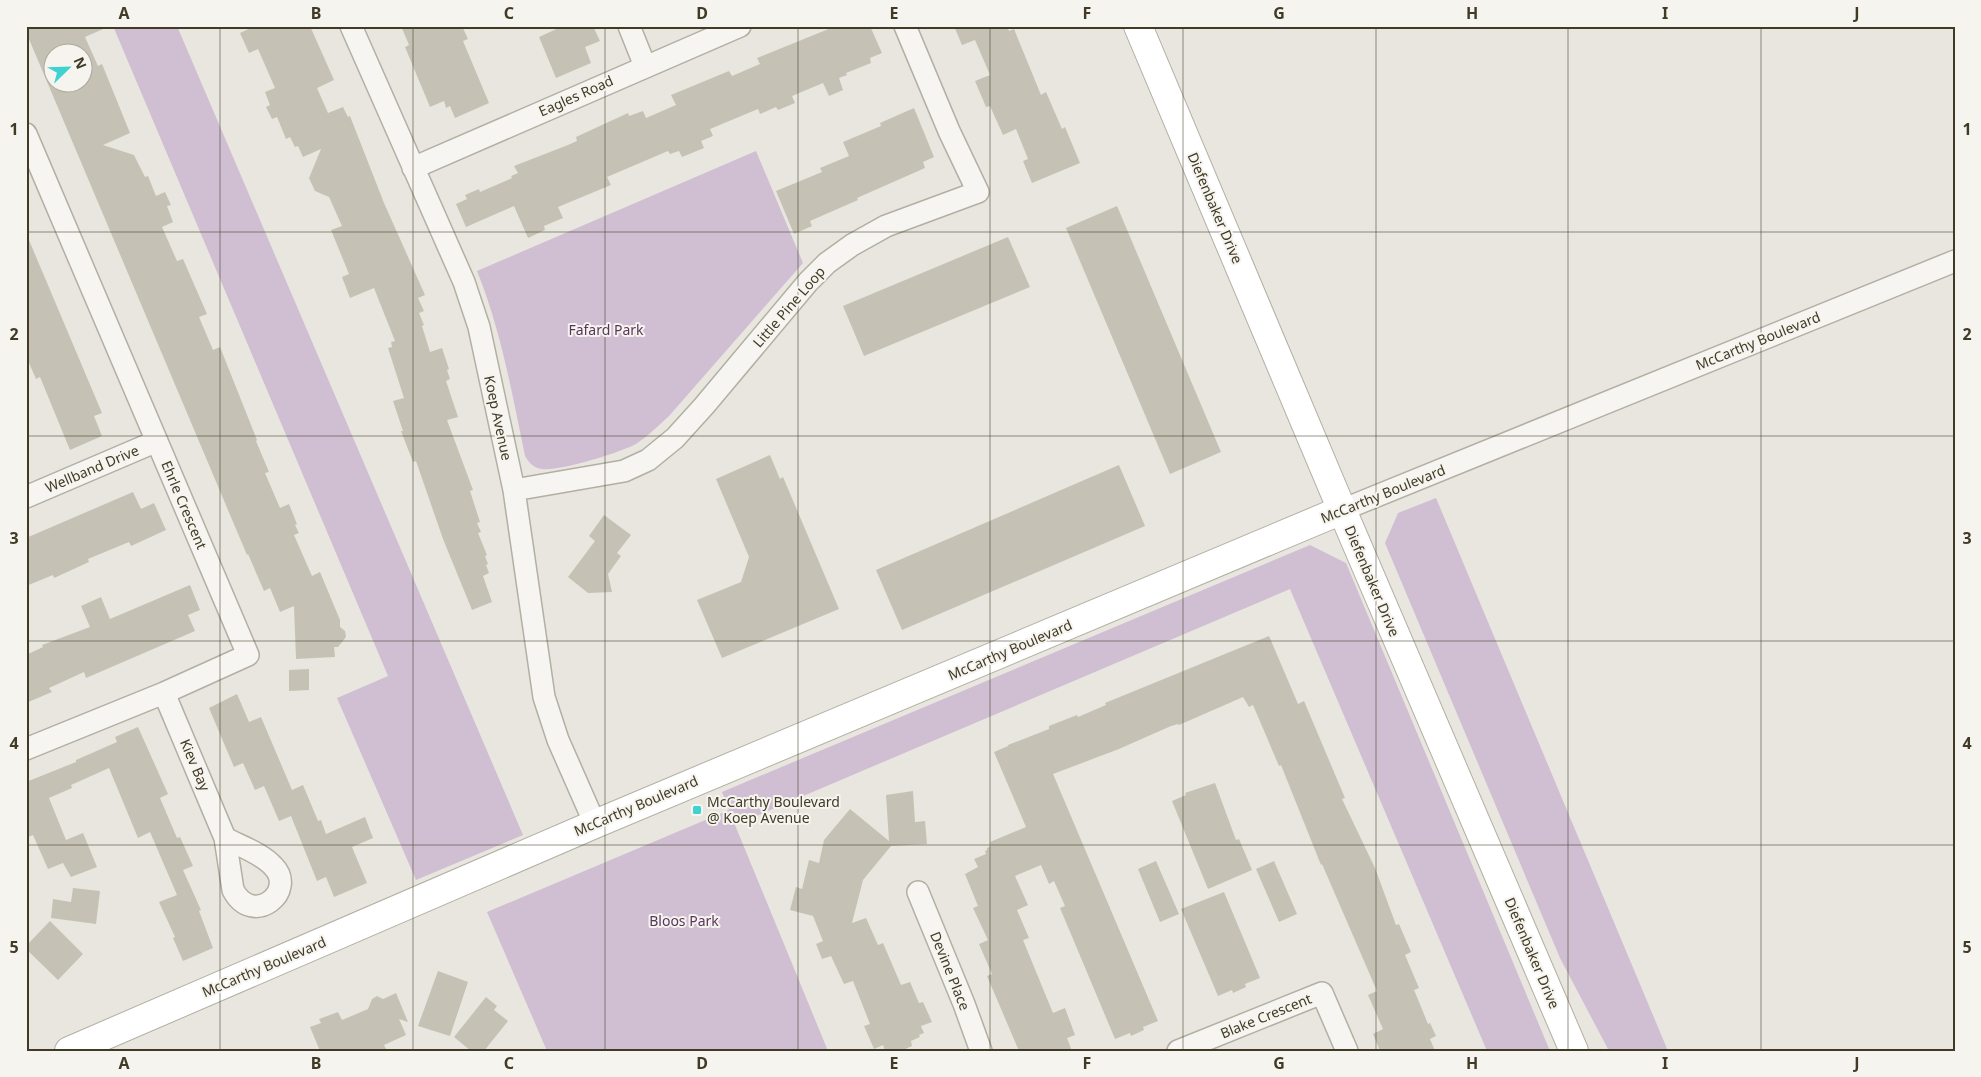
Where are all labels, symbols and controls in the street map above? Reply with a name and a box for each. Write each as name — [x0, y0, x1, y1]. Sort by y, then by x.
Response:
text: A — [118, 2, 130, 24]
text: B — [311, 2, 321, 24]
text: C — [504, 2, 514, 24]
text: D — [696, 2, 708, 24]
text: E — [890, 2, 899, 24]
text: F — [1083, 2, 1091, 24]
text: G — [1273, 2, 1285, 24]
text: H — [1466, 2, 1478, 24]
text: I — [1662, 2, 1668, 24]
text: J — [1852, 2, 1860, 24]
north arrow — [42, 42, 92, 92]
text: N — [69, 54, 91, 72]
street label: Eagles Road — [536, 71, 616, 120]
text: 1 — [9, 118, 19, 140]
text: 1 — [1962, 118, 1972, 140]
street label: Diefenbaker Drive — [1183, 149, 1247, 266]
street label: Little Pine Loop — [748, 262, 829, 351]
street label: McCarthy Boulevard — [1693, 307, 1823, 374]
park label: Fafard Park — [568, 320, 644, 339]
text: 2 — [9, 323, 19, 345]
text: 2 — [1962, 323, 1972, 345]
street label: Koep Avenue — [480, 374, 517, 462]
street label: Wellband Drive — [42, 440, 142, 497]
street label: Ehrle Crescent — [157, 458, 212, 552]
street label: McCarthy Boulevard — [1318, 460, 1448, 527]
street label: Diefenbaker Drive — [1340, 522, 1404, 639]
text: 3 — [9, 527, 19, 549]
text: 3 — [1962, 527, 1972, 549]
street label: McCarthy Boulevard — [945, 615, 1075, 684]
text: 4 — [9, 732, 19, 754]
text: 4 — [1962, 732, 1972, 754]
street label: Kiev Bay — [176, 736, 215, 794]
street label: McCarthy Boulevard — [571, 771, 701, 840]
place label: McCarthy Boulevard @ Koep Avenue — [707, 792, 840, 827]
marker: McCarthy Boulevard @ Koep Avenue — [691, 804, 703, 816]
street label: Diefenbaker Drive — [1500, 894, 1564, 1011]
park label: Bloos Park — [649, 911, 719, 930]
street label: Devine Place — [926, 929, 975, 1013]
street label: McCarthy Boulevard — [199, 932, 329, 1001]
text: 5 — [9, 936, 19, 958]
text: 5 — [1962, 936, 1972, 958]
street label: Blake Crescent — [1217, 989, 1314, 1042]
text: A — [118, 1052, 130, 1074]
text: B — [311, 1052, 321, 1074]
text: C — [504, 1052, 514, 1074]
text: D — [696, 1052, 708, 1074]
text: E — [890, 1052, 899, 1074]
text: F — [1083, 1052, 1091, 1074]
text: G — [1273, 1052, 1285, 1074]
text: H — [1466, 1052, 1478, 1074]
text: I — [1662, 1052, 1668, 1074]
text: J — [1852, 1052, 1860, 1074]

